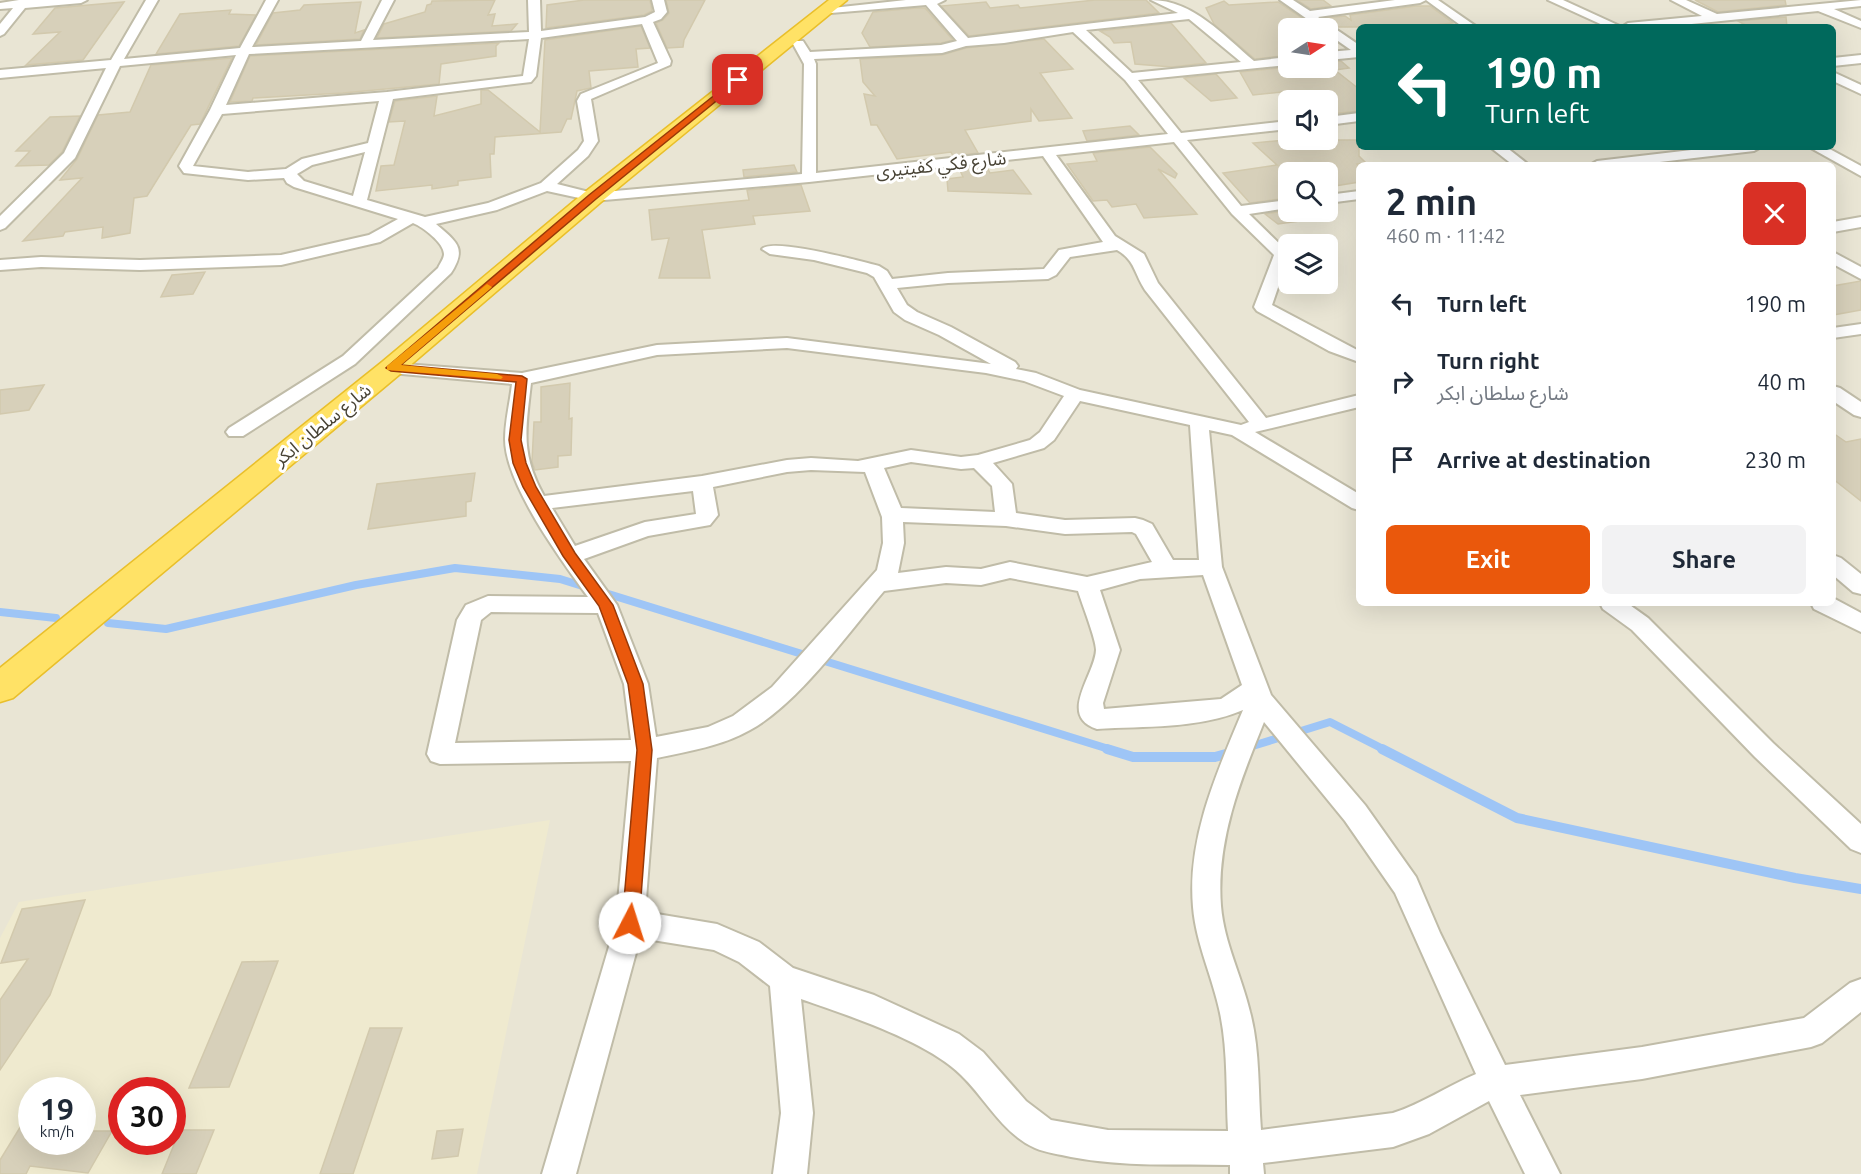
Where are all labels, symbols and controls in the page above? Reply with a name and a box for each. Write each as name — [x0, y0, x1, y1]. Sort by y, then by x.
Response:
north arrow — [1278, 18, 1338, 78]
map controls — [1278, 18, 1338, 294]
icon: left — [1386, 48, 1464, 126]
text: 190 m — [1485, 49, 1602, 96]
pin — [712, 54, 763, 105]
icon: arrive — [721, 63, 754, 96]
button: sound — [1278, 90, 1338, 150]
text: Turn left — [1485, 98, 1589, 128]
street label: شارع فكي كفيتيرى — [875, 147, 1008, 186]
button: search — [1278, 162, 1338, 222]
text: 2 min — [1386, 181, 1477, 222]
button: close — [1743, 182, 1806, 245]
text: 460 m · 11:42 — [1386, 224, 1506, 247]
button: layers — [1278, 234, 1338, 294]
icon: left — [1386, 287, 1419, 320]
text: Turn left — [1437, 291, 1527, 316]
text: 190 m — [1745, 291, 1806, 316]
text: Turn right — [1437, 348, 1539, 373]
icon: right — [1386, 365, 1419, 398]
text: 40 m — [1757, 369, 1806, 394]
street label: شارع سلطان ابكر — [269, 379, 378, 474]
text: شارع سلطان ابكر — [1437, 381, 1569, 404]
icon: arrive — [1386, 443, 1419, 476]
text: Arrive at destination — [1437, 447, 1651, 472]
text: 230 m — [1745, 447, 1806, 472]
button: Exit — [1386, 525, 1590, 594]
button: Share — [1602, 525, 1806, 594]
position arrow — [598, 891, 662, 955]
speed limit sign: 30 — [108, 1077, 186, 1155]
text: 19 — [40, 1092, 74, 1126]
text: km/h — [40, 1123, 74, 1140]

